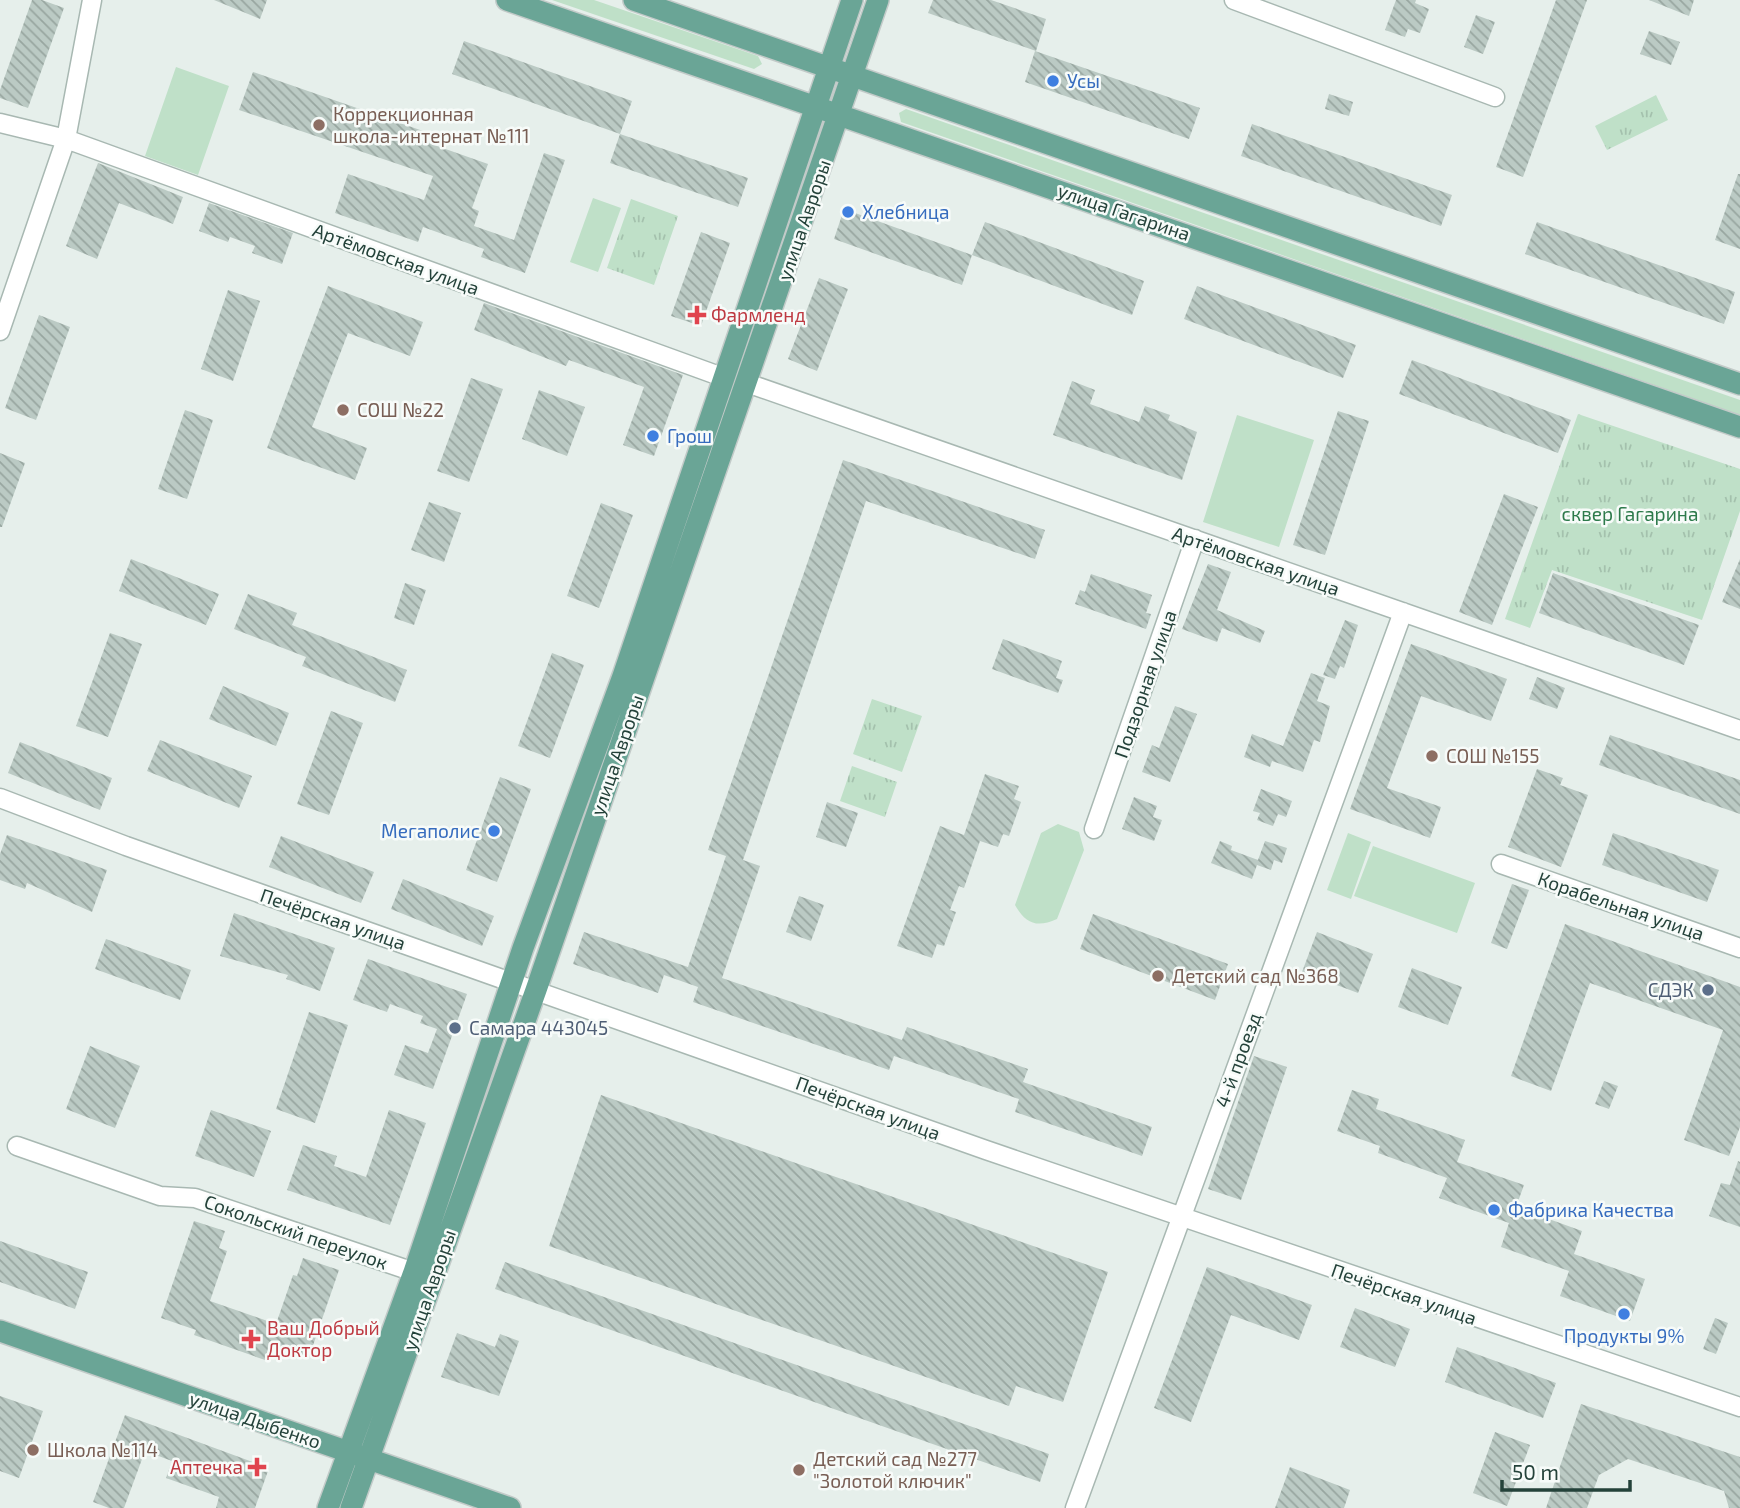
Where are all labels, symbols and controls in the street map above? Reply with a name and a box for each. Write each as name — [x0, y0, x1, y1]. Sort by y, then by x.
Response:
place label: Усы — [1067, 69, 1100, 92]
marker: Усы — [1045, 73, 1061, 89]
place label: Коррекционная школа-интернат №111 — [333, 102, 530, 147]
marker: Коррекционная школа-интернат №111 — [311, 117, 327, 133]
street label: улица Авроры — [772, 156, 836, 284]
street label: улица Гагарина — [1055, 178, 1193, 246]
place label: Хлебница — [862, 200, 949, 223]
marker: Хлебница — [840, 204, 856, 220]
street label: Артёмовская улица — [309, 218, 483, 300]
place label: Фармленд — [711, 303, 806, 326]
marker: Фармленд — [689, 307, 705, 323]
place label: СОШ №22 — [357, 398, 444, 421]
marker: СОШ №22 — [335, 402, 351, 418]
place label: Грош — [667, 424, 712, 447]
marker: Грош — [645, 428, 661, 444]
park label: сквер Гагарина — [1562, 502, 1698, 525]
street label: Артёмовская улица — [1169, 521, 1343, 601]
street label: Подзорная улица — [1108, 607, 1182, 761]
street label: улица Авроры — [585, 691, 649, 819]
place label: СОШ №155 — [1446, 744, 1539, 767]
marker: СОШ №155 — [1424, 748, 1440, 764]
place label: Мегаполис — [381, 819, 480, 842]
marker: Мегаполис — [486, 823, 502, 839]
street label: Корабельная улица — [1535, 866, 1707, 946]
street label: Печёрская улица — [257, 883, 409, 955]
place label: Детский сад №368 — [1172, 964, 1339, 987]
marker: Детский сад №368 — [1150, 968, 1166, 984]
place label: СДЭК — [1648, 978, 1694, 1001]
marker: СДЭК — [1700, 982, 1716, 998]
street label: 4-й проезд — [1210, 1009, 1265, 1110]
place label: Самара 443045 — [469, 1016, 608, 1039]
marker: Самара 443045 — [447, 1020, 463, 1036]
street label: Печёрская улица — [792, 1071, 944, 1145]
street label: Сокольский переулок — [201, 1189, 391, 1275]
place label: Фабрика Качества — [1508, 1198, 1674, 1221]
marker: Фабрика Качества — [1486, 1202, 1502, 1218]
street label: улица Авроры — [397, 1226, 461, 1354]
street label: Печёрская улица — [1328, 1258, 1480, 1330]
marker: Продукты 9% — [1616, 1306, 1632, 1322]
place label: Ваш Добрый Доктор — [267, 1316, 380, 1361]
place label: Продукты 9% — [1564, 1324, 1684, 1348]
marker: Ваш Добрый Доктор — [241, 1329, 261, 1349]
street label: улица Дыбенко — [186, 1386, 324, 1454]
place label: Школа №114 — [47, 1438, 158, 1461]
marker: Школа №114 — [25, 1442, 41, 1458]
place label: Детский сад №277 "Золотой ключик" — [813, 1447, 977, 1492]
scale bar — [1502, 1448, 1630, 1492]
place label: Аптечка — [170, 1455, 243, 1478]
marker: Аптечка — [249, 1459, 265, 1475]
text: 50 m — [1512, 1459, 1559, 1484]
marker: Детский сад №277 "Золотой ключик" — [791, 1462, 807, 1478]

